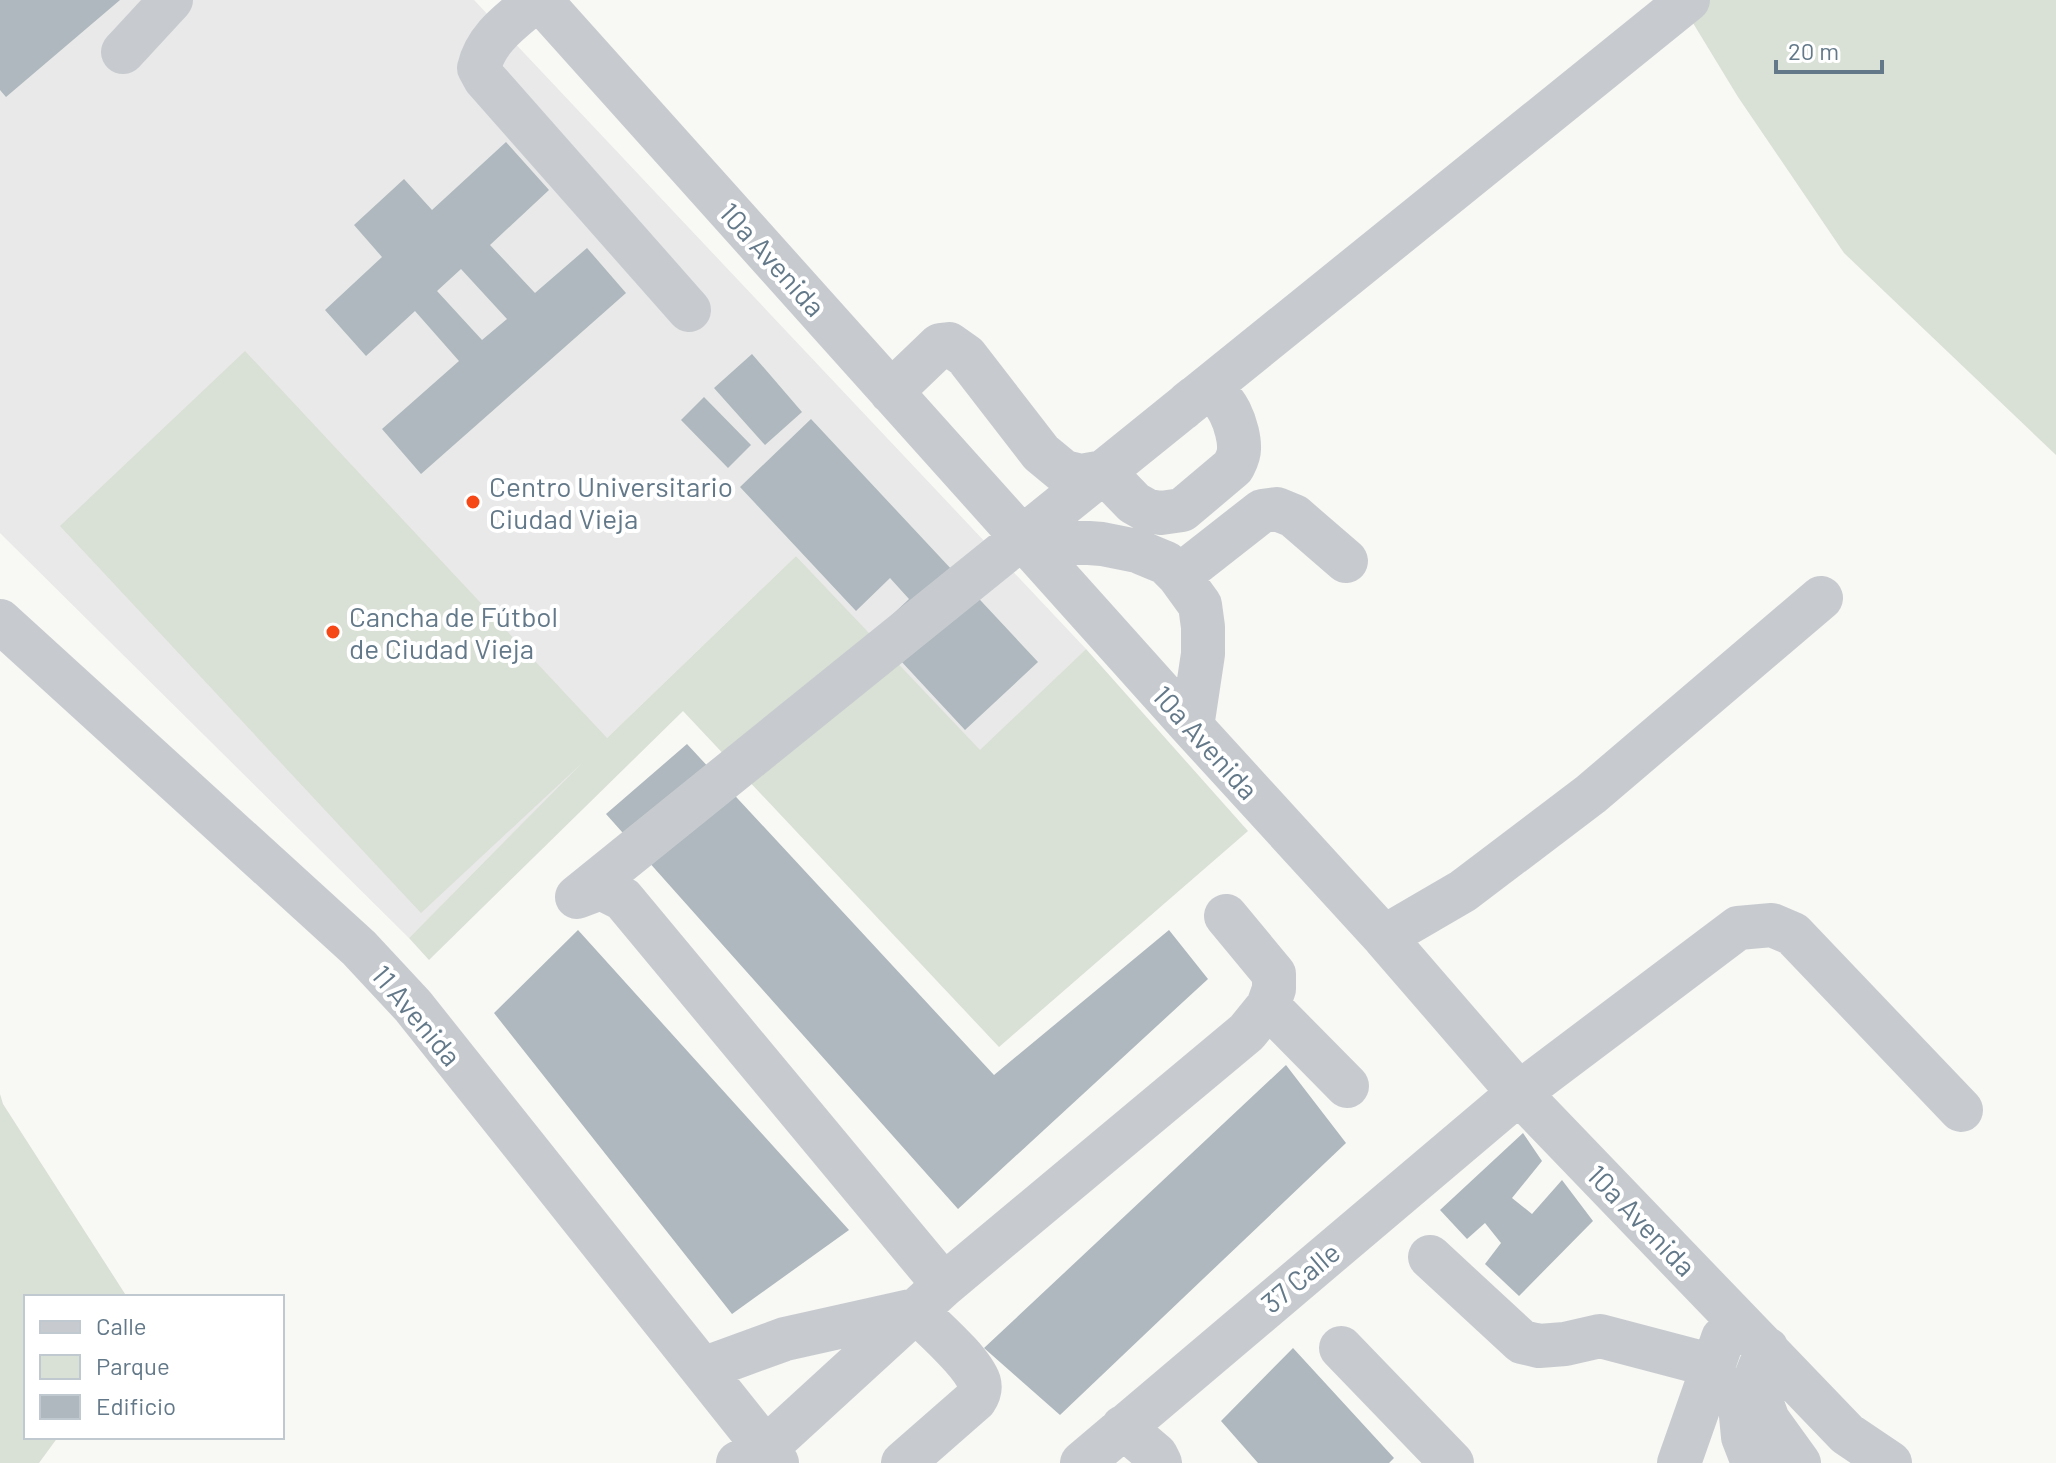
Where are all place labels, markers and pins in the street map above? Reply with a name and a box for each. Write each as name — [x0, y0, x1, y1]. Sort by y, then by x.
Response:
place label: Centro Universitario Ciudad Vieja — [489, 469, 733, 535]
marker: Centro Universitario Ciudad Vieja — [464, 493, 482, 511]
place label: Cancha de Fútbol de Ciudad Vieja — [349, 599, 558, 665]
marker: Cancha de Fútbol de Ciudad Vieja — [324, 623, 342, 641]

